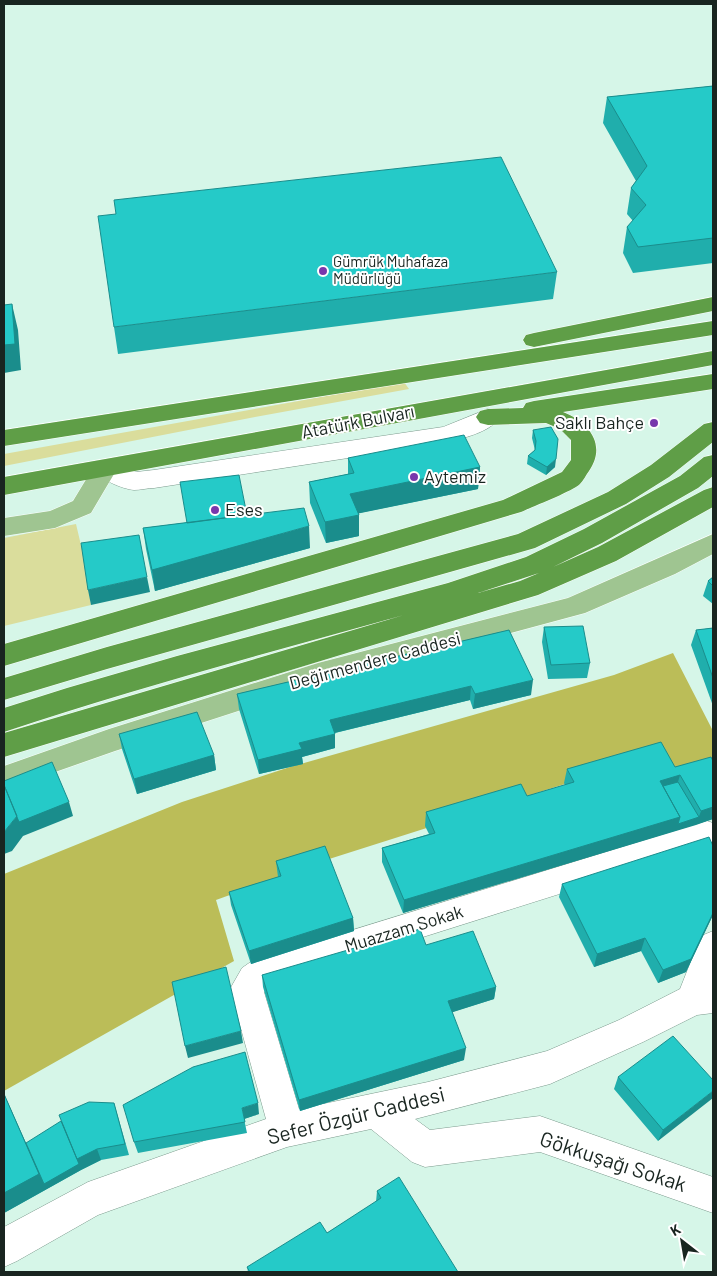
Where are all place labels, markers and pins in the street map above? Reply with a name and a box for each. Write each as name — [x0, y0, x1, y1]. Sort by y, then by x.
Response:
place label: Gümrük Muhafaza Müdürlüğü — [333, 252, 448, 287]
marker: Gümrük Muhafaza Müdürlüğü — [317, 265, 329, 277]
place label: Saklı Bahçe — [555, 411, 644, 433]
marker: Saklı Bahçe — [648, 417, 660, 429]
place label: Aytemiz — [424, 465, 486, 487]
marker: Aytemiz — [408, 471, 420, 483]
place label: Eses — [225, 498, 263, 520]
marker: Eses — [209, 504, 221, 516]

